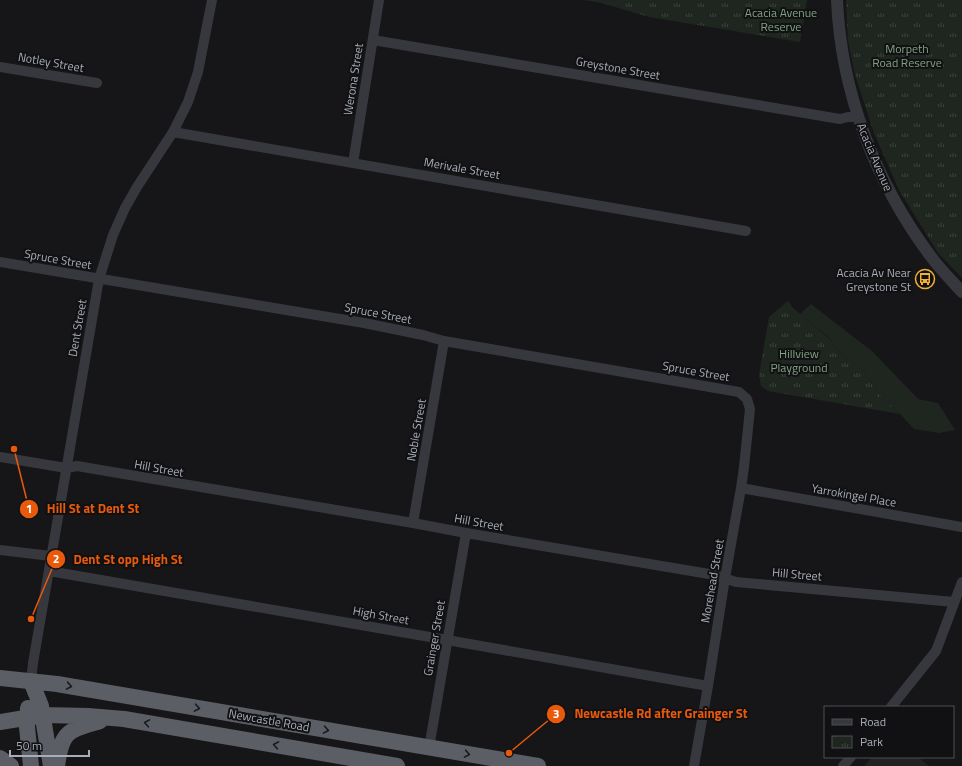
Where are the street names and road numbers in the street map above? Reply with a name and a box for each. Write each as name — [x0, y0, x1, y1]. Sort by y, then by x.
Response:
street label: Werona Street — [338, 41, 368, 116]
street label: Notley Street — [17, 47, 86, 77]
street label: Greystone Street — [574, 51, 662, 85]
street label: Acacia Avenue — [852, 120, 898, 194]
street label: Merivale Street — [422, 152, 502, 184]
street label: Spruce Street — [23, 244, 94, 274]
street label: Dent Street — [63, 297, 92, 358]
street label: Spruce Street — [343, 297, 414, 329]
street label: Spruce Street — [661, 356, 732, 386]
street label: Noble Street — [401, 396, 431, 463]
street label: Hill Street — [133, 454, 186, 482]
street label: Yarrokingel Place — [810, 478, 898, 512]
street label: Hill Street — [453, 508, 506, 536]
street label: Morehead Street — [695, 537, 729, 624]
street label: Hill Street — [771, 562, 823, 586]
street label: Grainger Street — [418, 598, 450, 677]
street label: High Street — [351, 601, 411, 629]
street label: Newcastle Road — [227, 704, 311, 736]

